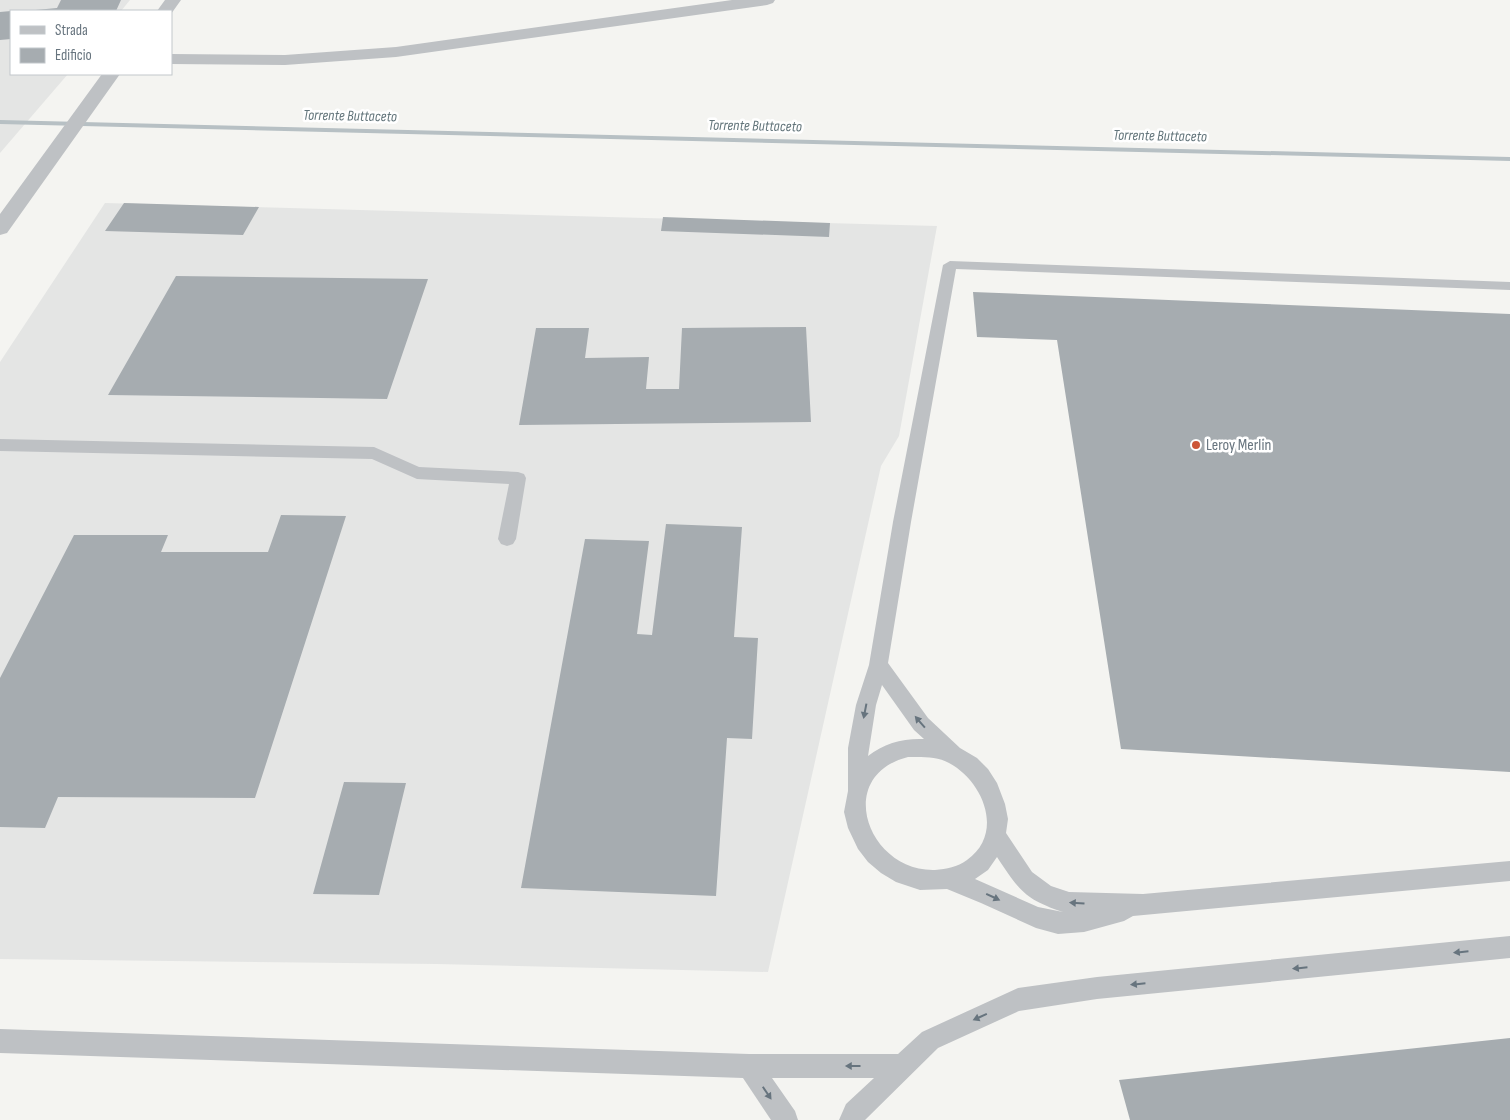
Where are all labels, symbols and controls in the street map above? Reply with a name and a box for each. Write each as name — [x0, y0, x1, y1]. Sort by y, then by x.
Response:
legend — [10, 10, 172, 75]
text: Strada — [55, 21, 88, 40]
text: Edificio — [55, 46, 92, 65]
water label: Torrente Buttaceto — [303, 106, 397, 126]
water label: Torrente Buttaceto — [708, 116, 802, 136]
water label: Torrente Buttaceto — [1113, 126, 1207, 146]
place label: Leroy Merlin — [1206, 436, 1271, 455]
marker: Leroy Merlin — [1190, 439, 1202, 451]
one-way arrow — [861, 704, 869, 719]
one-way arrow — [915, 716, 926, 729]
one-way arrow — [986, 893, 1000, 901]
one-way arrow — [1068, 898, 1084, 906]
one-way arrow — [1453, 948, 1469, 956]
one-way arrow — [1291, 964, 1307, 972]
one-way arrow — [1130, 980, 1146, 988]
one-way arrow — [973, 1014, 987, 1022]
one-way arrow — [845, 1062, 861, 1070]
one-way arrow — [762, 1086, 772, 1100]

